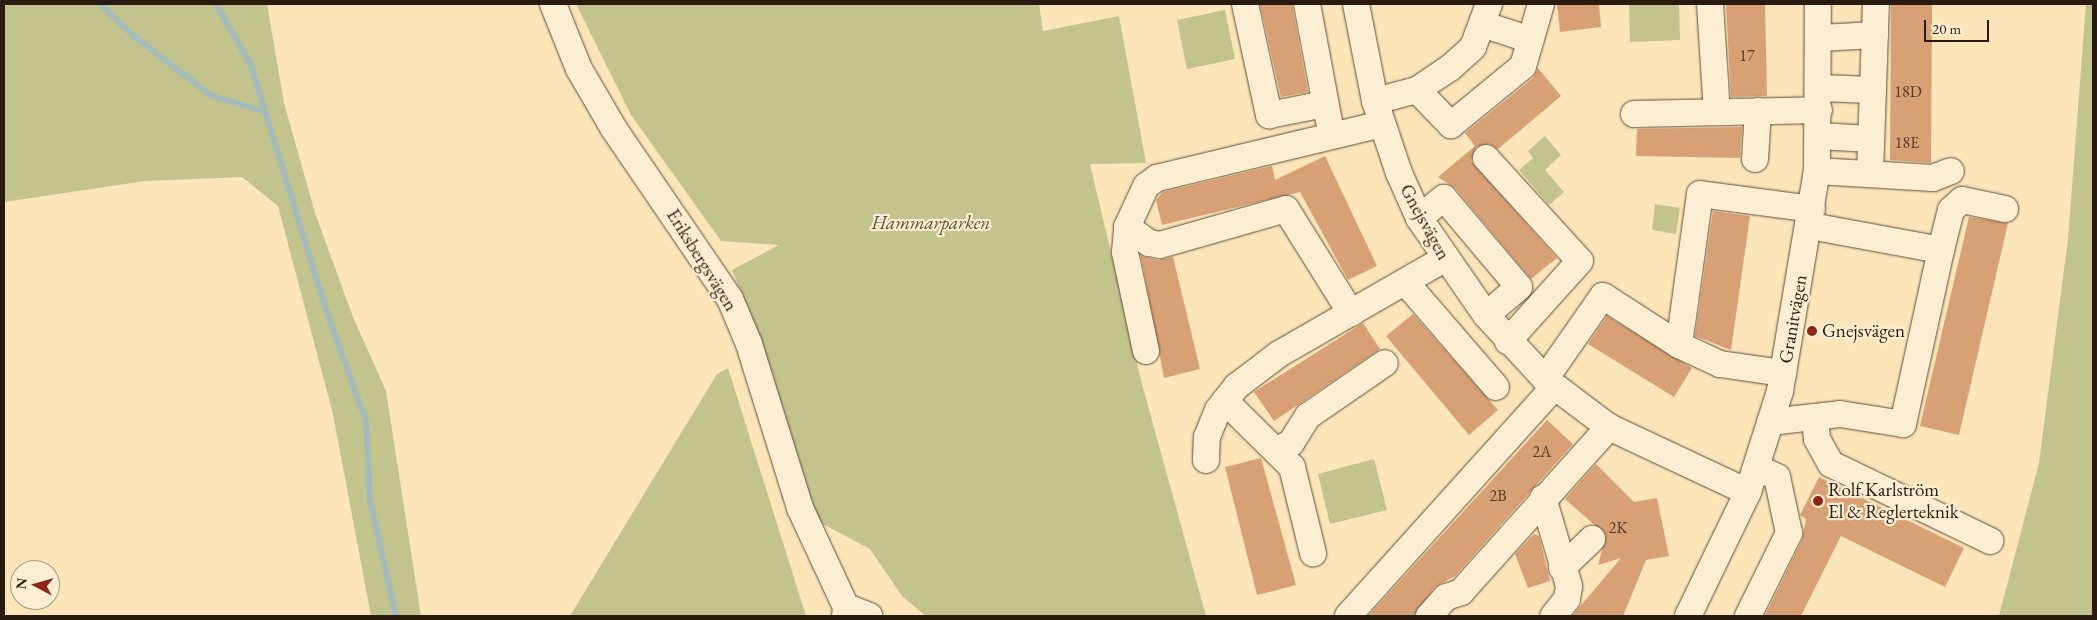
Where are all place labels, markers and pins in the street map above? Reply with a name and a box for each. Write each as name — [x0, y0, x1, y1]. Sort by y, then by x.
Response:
place label: Gnejsvägen — [1822, 320, 1905, 342]
marker: Gnejsvägen — [1806, 325, 1818, 337]
place label: Rolf Karlström El & Reglerteknik — [1828, 479, 1959, 523]
marker: Rolf Karlström El & Reglerteknik — [1812, 495, 1824, 507]

